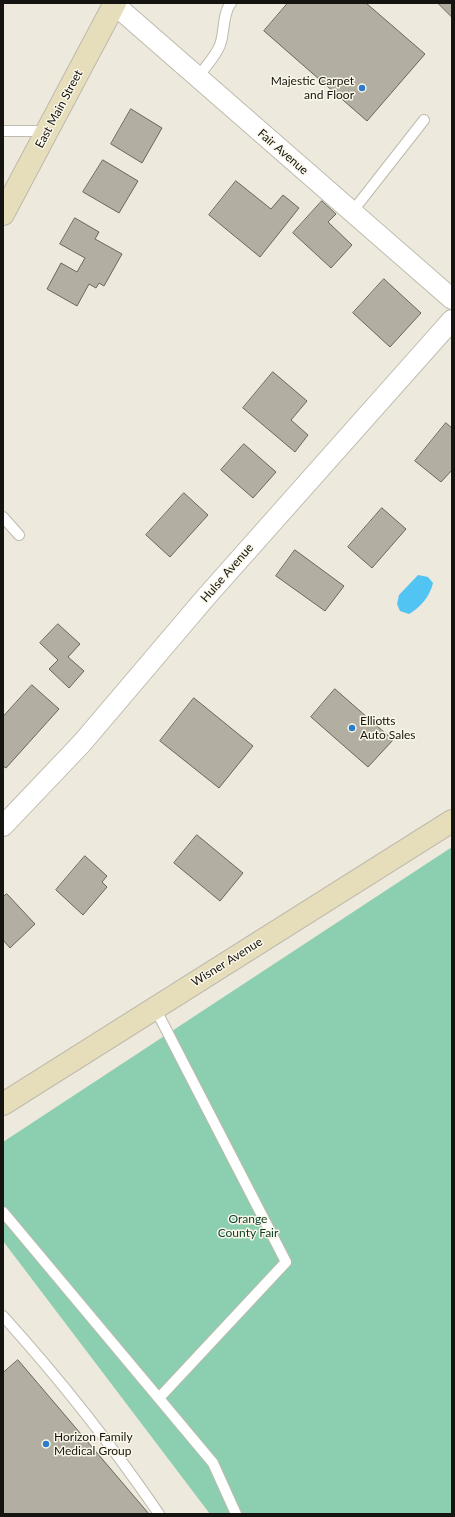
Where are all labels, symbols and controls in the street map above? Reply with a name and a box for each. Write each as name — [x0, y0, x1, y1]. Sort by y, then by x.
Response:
street label: East Main Street — [32, 67, 86, 151]
place label: Majestic Carpet and Floor — [271, 74, 354, 102]
marker: Majestic Carpet and Floor — [357, 83, 367, 93]
street label: Fair Avenue — [255, 126, 311, 178]
street label: Hulse Avenue — [198, 541, 256, 605]
place label: Elliotts Auto Sales — [360, 714, 416, 742]
marker: Elliotts Auto Sales — [347, 723, 357, 733]
street label: Wisner Avenue — [189, 935, 265, 989]
park label: Orange County Fair — [218, 1212, 278, 1240]
place label: Horizon Family Medical Group — [54, 1430, 133, 1458]
marker: Horizon Family Medical Group — [41, 1439, 51, 1449]

